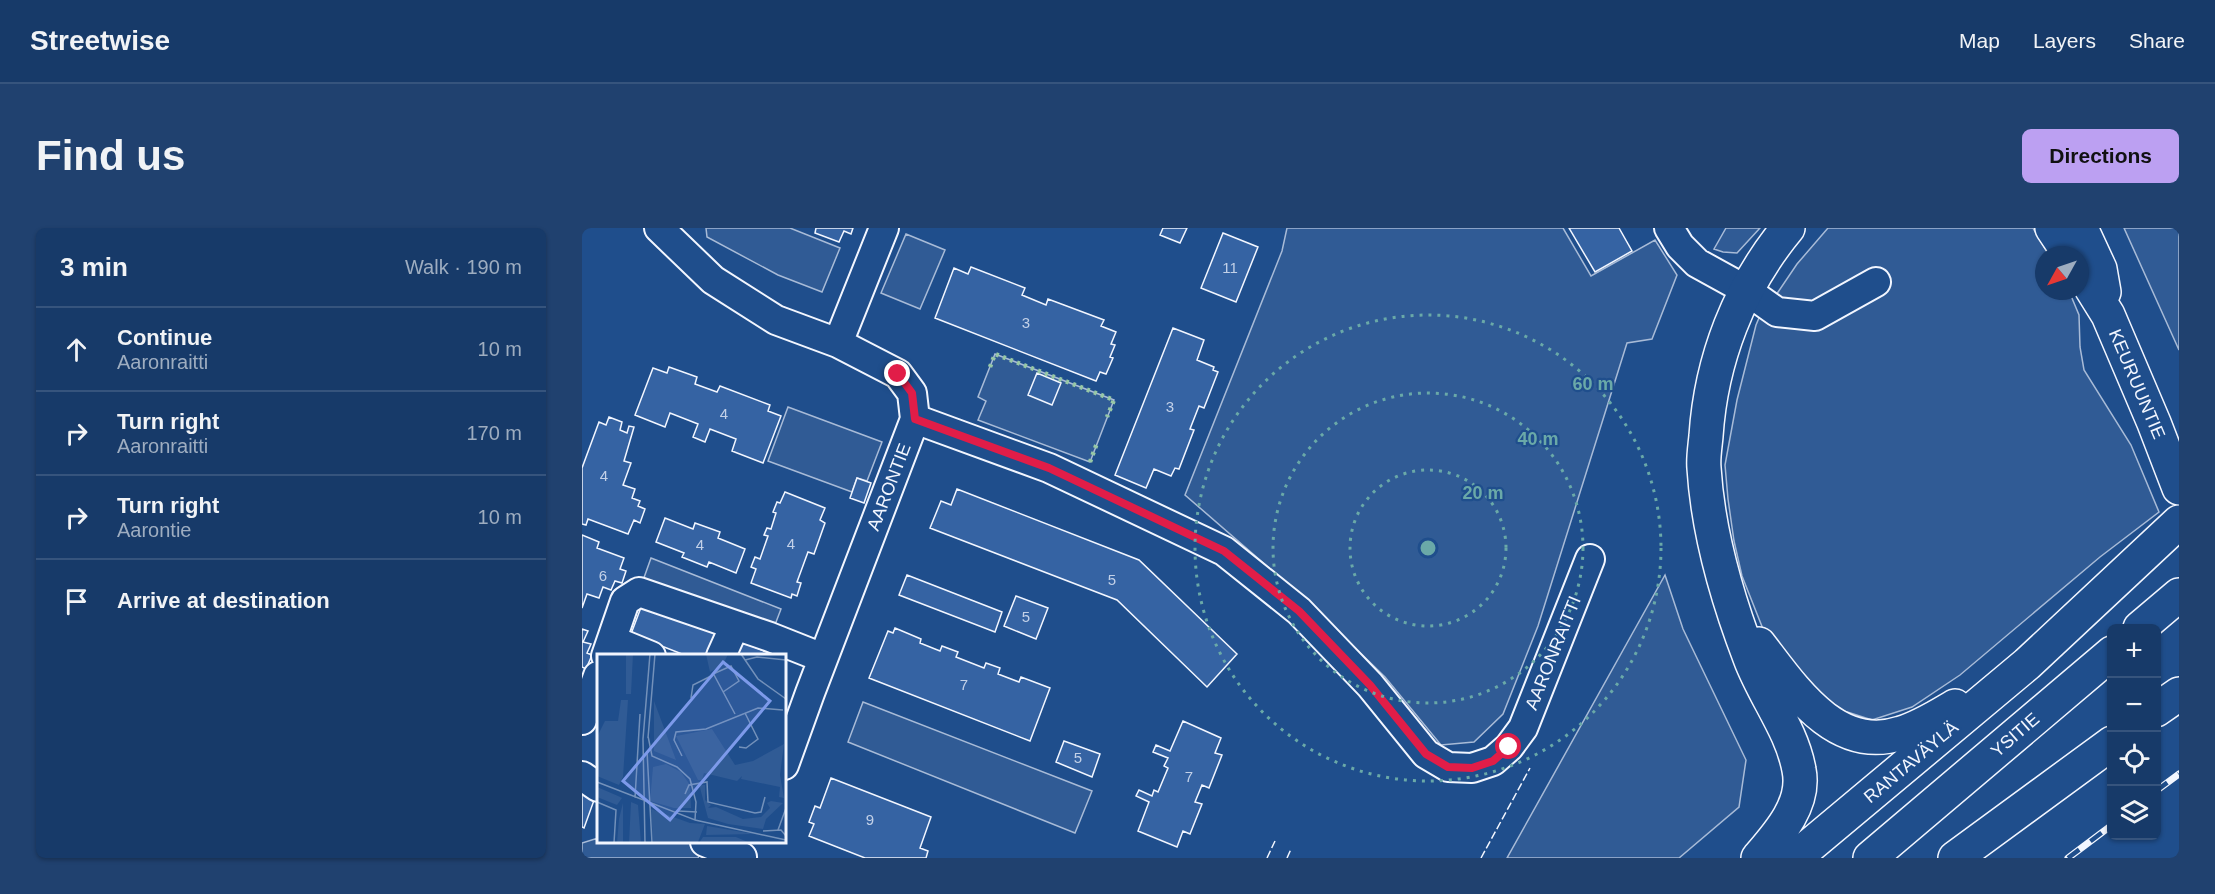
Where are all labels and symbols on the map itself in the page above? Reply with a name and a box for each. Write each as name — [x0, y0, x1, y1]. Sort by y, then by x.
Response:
north arrow — [2035, 246, 2089, 300]
house number: 11 — [1222, 259, 1238, 276]
house number: 3 — [1022, 314, 1030, 331]
street label: KEURUUNTIE — [2105, 326, 2169, 442]
route end — [884, 360, 910, 386]
text: 60 m — [1572, 374, 1614, 394]
house number: 3 — [1166, 398, 1174, 415]
house number: 4 — [720, 405, 728, 422]
text: 40 m — [1517, 429, 1559, 449]
street label: AARONTIE — [863, 440, 915, 534]
house number: 4 — [600, 467, 608, 484]
text: 20 m — [1462, 483, 1504, 503]
house number: 4 — [787, 535, 795, 552]
house number: 4 — [696, 536, 704, 553]
centre of rings — [1418, 538, 1438, 558]
house number: 6 — [599, 567, 607, 584]
house number: 5 — [1108, 571, 1116, 588]
street label: AARONRAITTI — [1521, 593, 1585, 713]
house number: 5 — [1022, 608, 1030, 625]
inset map — [597, 654, 786, 843]
house number: 7 — [960, 676, 968, 693]
street label: YSITIE — [1987, 709, 2043, 761]
street label: RANTAVÄYLÄ — [1860, 717, 1962, 807]
route start — [1495, 733, 1521, 759]
house number: 5 — [1074, 749, 1082, 766]
house number: 7 — [1185, 768, 1193, 785]
house number: 9 — [866, 811, 874, 828]

